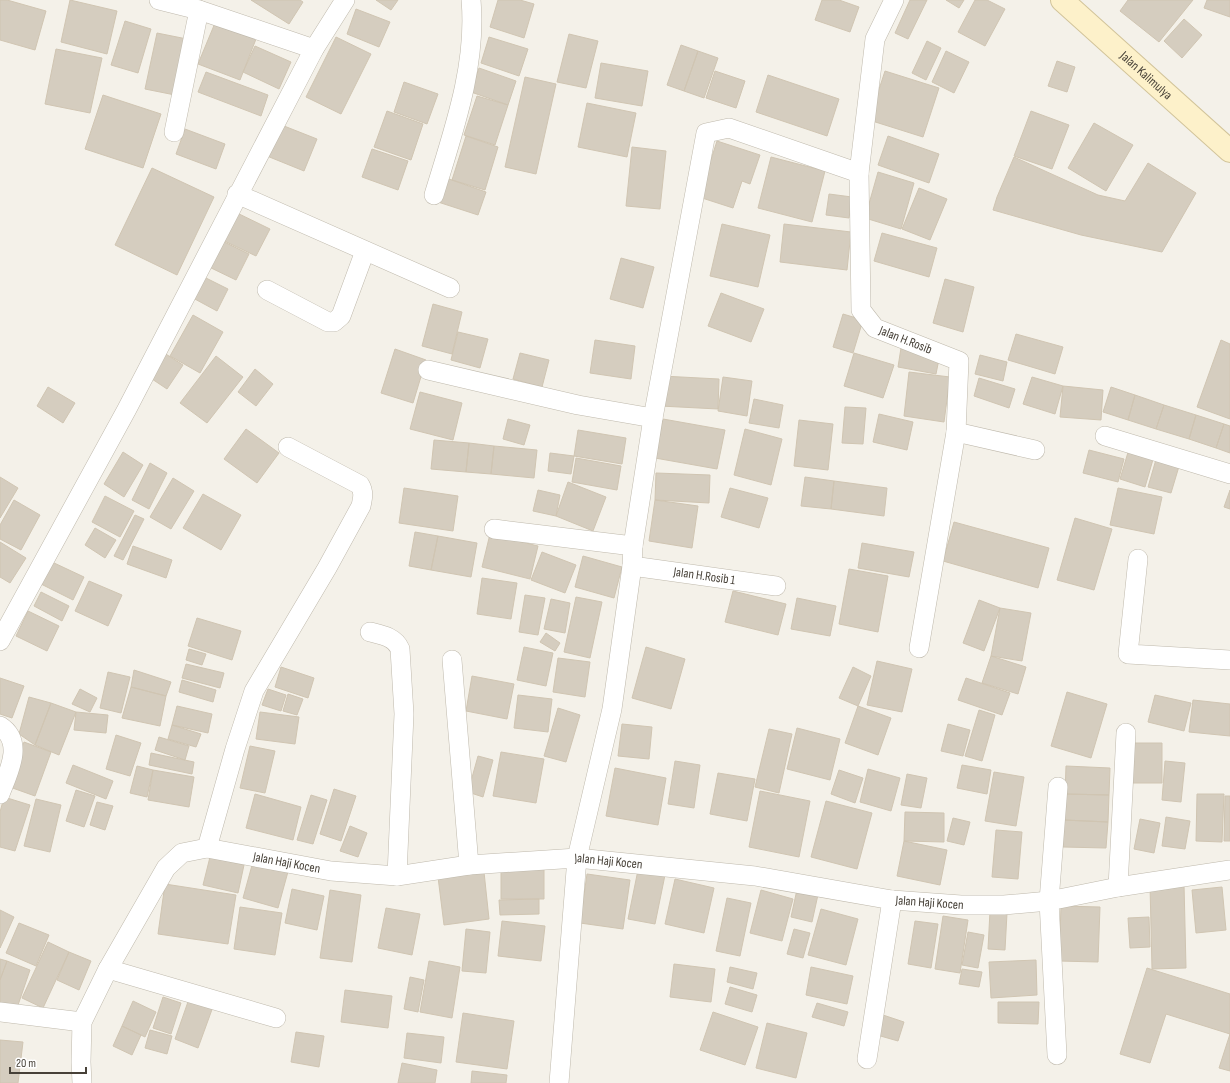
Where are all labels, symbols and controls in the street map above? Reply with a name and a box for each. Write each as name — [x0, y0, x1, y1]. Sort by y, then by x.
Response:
street label: Jalan Kalimulya — [1116, 47, 1175, 103]
street label: Jalan H.Rosib — [876, 322, 934, 358]
street label: Jalan H.Rosib 1 — [671, 564, 737, 588]
street label: Jalan Haji Kocen — [251, 849, 322, 877]
street label: Jalan Haji Kocen — [573, 850, 643, 873]
street label: Jalan Haji Kocen — [894, 892, 964, 913]
scale bar — [10, 1049, 86, 1075]
text: 20 m — [16, 1056, 36, 1071]

